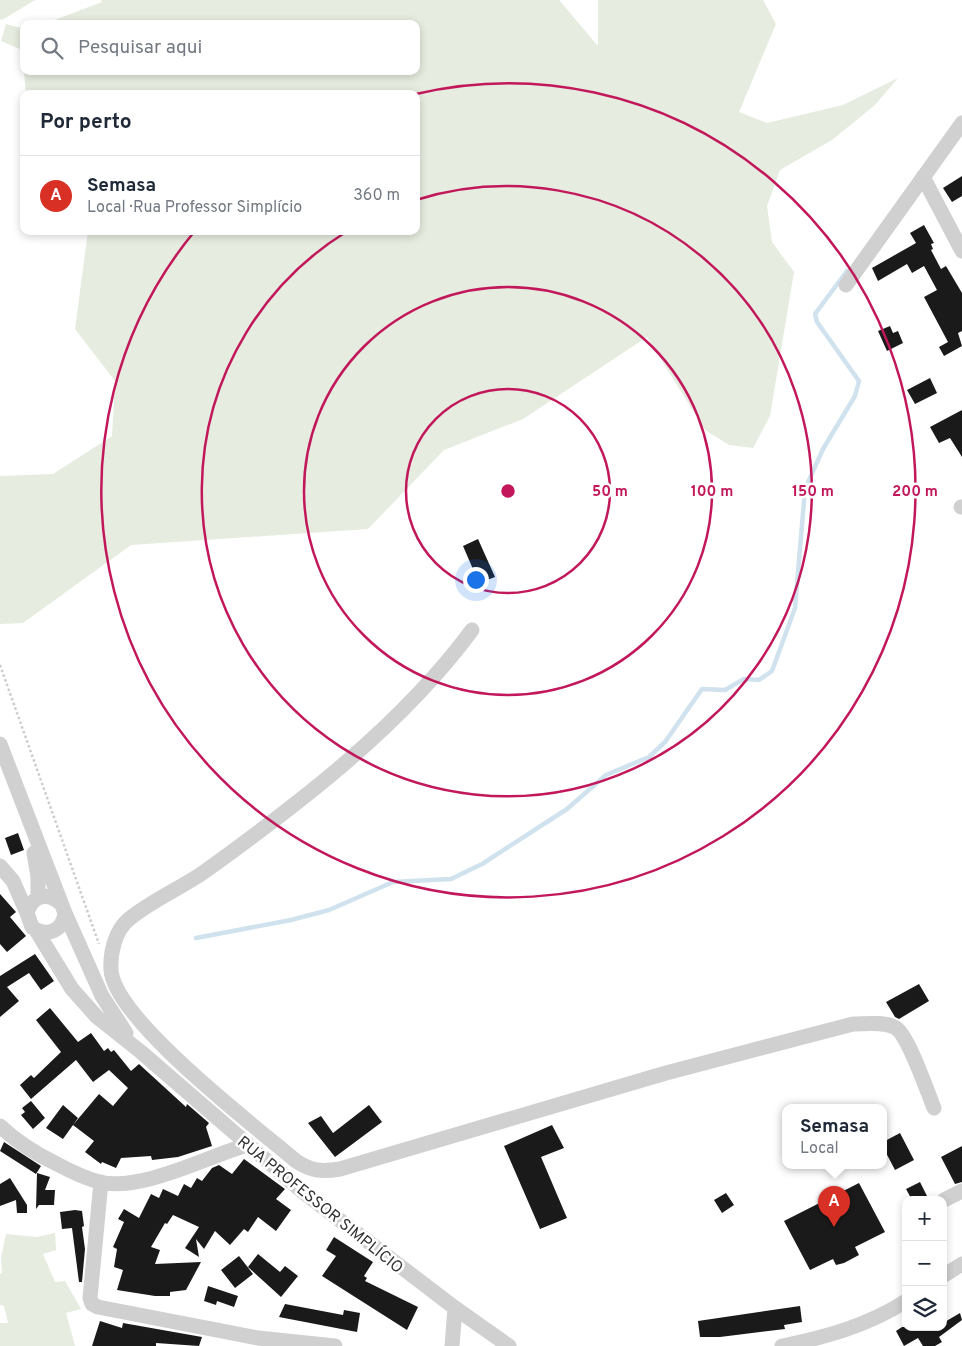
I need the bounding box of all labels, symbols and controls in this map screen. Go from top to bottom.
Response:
search box [20,20,420,75]
icon: search [38,34,66,62]
text: Pesquisar aqui [78,36,202,60]
text: Por perto [40,109,132,136]
text: Semasa [87,174,156,198]
text: A [50,186,62,206]
text: 360 m [353,186,400,206]
text: Local · Rua Professor Simplício [87,198,302,218]
centre of rings [499,482,517,500]
text: 50 m [592,483,628,502]
text: 100 m [691,483,733,502]
text: 150 m [792,483,834,502]
text: 200 m [892,483,938,502]
your location [463,567,489,593]
popup [782,1104,887,1169]
text: Semasa [800,1115,869,1139]
street label: RUA PROFESSOR SIMPLÍCIO [233,1131,408,1279]
text: Local [800,1139,839,1159]
pin: A [818,1186,850,1227]
map controls [902,1196,947,1331]
button: + [902,1196,947,1241]
button: − [902,1241,947,1286]
button: layers [902,1286,947,1331]

